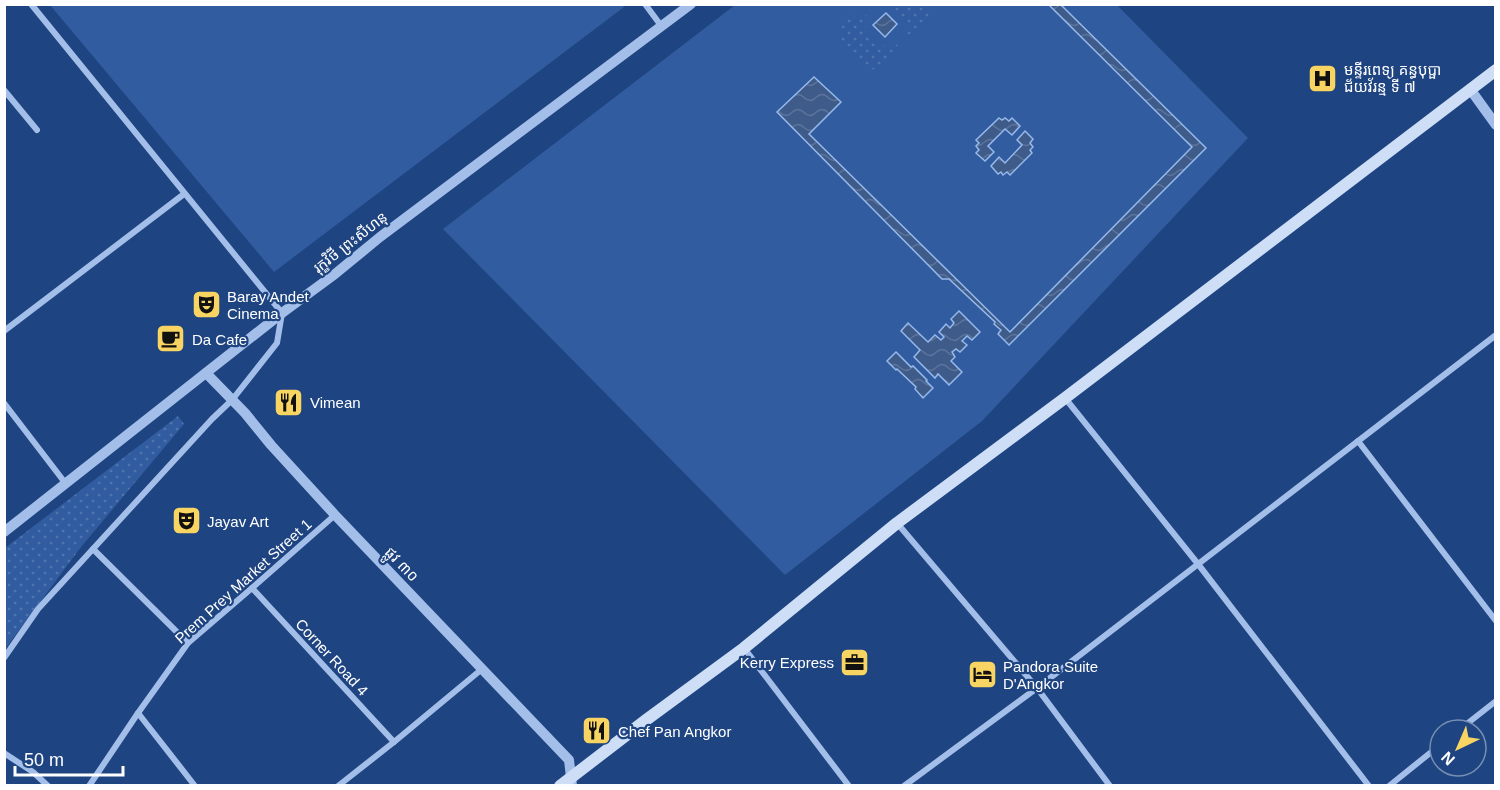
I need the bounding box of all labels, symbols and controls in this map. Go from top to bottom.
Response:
place label: មន្ទីរពេទ្យ គន្ធបុប្ផា ជ័យវ័រន្ម ទី ៧ [1344,61,1441,96]
hospital icon: មន្ទីរពេទ្យ គន្ធបុប្ផា ជ័យវ័រន្ម ទី ៧ [1307,62,1339,94]
street label: រុក្ខវិថី ព្រះសីហនុ [309,207,391,277]
place label: Baray Andet Cinema [227,288,310,322]
theatre icon: Baray Andet Cinema [190,289,222,321]
cafe icon: Da Cafe [155,323,187,355]
place label: Da Cafe [192,331,247,348]
restaurant icon: Vimean [273,386,305,418]
place label: Vimean [310,394,361,411]
theatre icon: Jayav Art [170,505,202,537]
place label: Jayav Art [207,513,270,530]
street label: Prem Prey Market Street 1 [171,515,315,647]
street label: ផ្លូវ ៣០ [378,543,422,588]
street label: Corner Road 4 [292,615,372,699]
office icon: Kerry Express [839,646,871,678]
place label: Kerry Express [740,654,834,671]
place label: Pandora Suite D'Angkor [1003,658,1098,692]
hotel icon: Pandora Suite D'Angkor [966,659,998,691]
restaurant icon: Chef Pan Angkor [581,715,613,747]
north arrow [1428,718,1488,778]
place label: Chef Pan Angkor [618,723,731,740]
scale bar [15,739,123,777]
text: N [1438,748,1458,769]
text: 50 m [24,750,64,770]

